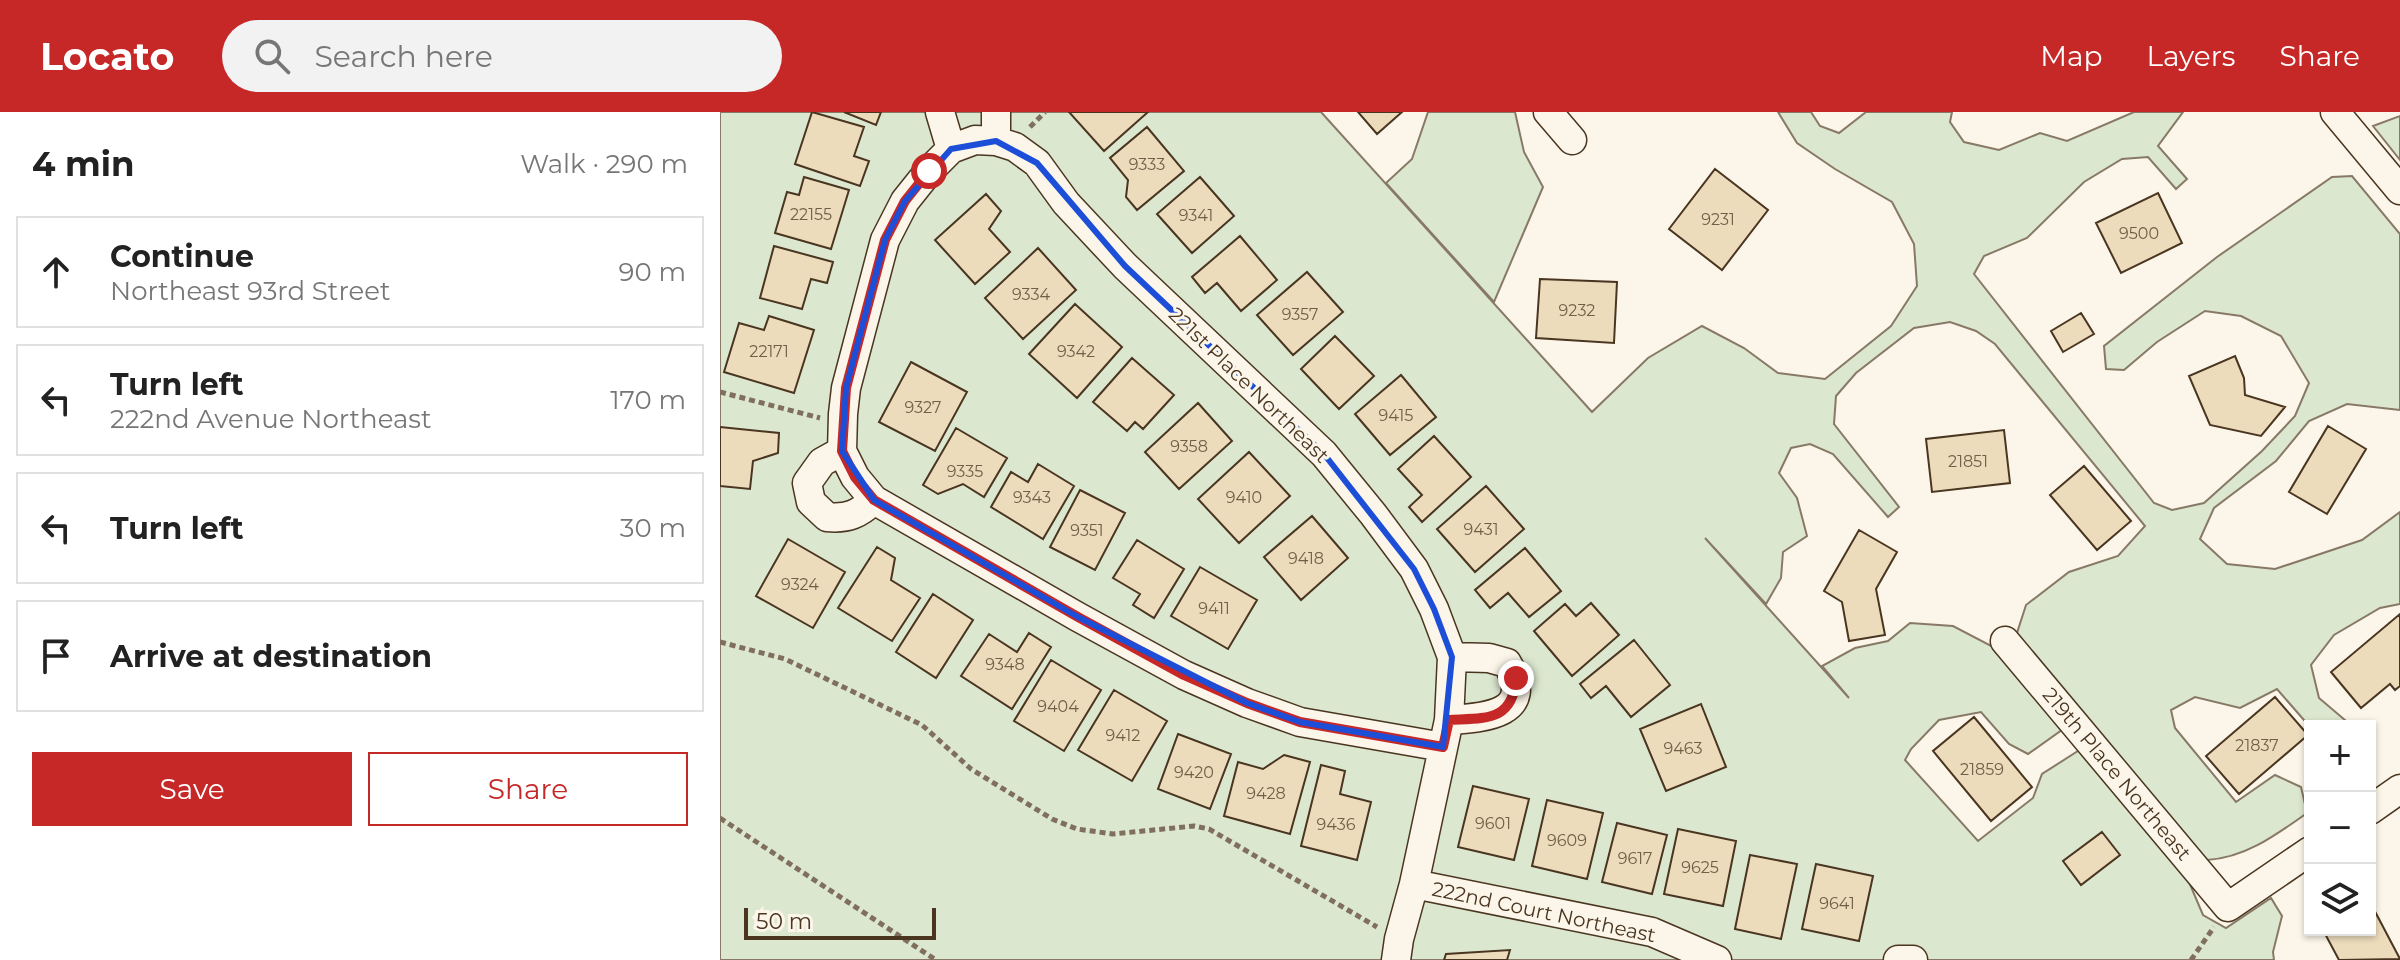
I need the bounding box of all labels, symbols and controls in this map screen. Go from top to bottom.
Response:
search box [222,20,782,92]
text: Locato [40,33,174,80]
icon: search [250,34,294,78]
text: Search here [314,38,493,75]
text: Map [2040,39,2103,73]
text: Layers [2147,39,2236,73]
text: Share [2280,39,2360,73]
text: 4 min [32,143,134,185]
text: Walk · 290 m [520,148,688,180]
route start [911,153,947,189]
house number: 9333 [1129,155,1165,174]
house number: 22155 [790,205,832,224]
house number: 9341 [1179,206,1213,225]
house number: 9231 [1701,210,1735,229]
house number: 9500 [2119,224,2159,243]
text: Continue [110,238,254,275]
icon: ahead [34,250,78,294]
text: 90 m [619,256,686,288]
text: Northeast 93rd Street [110,275,390,307]
house number: 9334 [1012,285,1050,304]
house number: 9232 [1559,301,1595,320]
street label: 221st Place Northeast [1164,302,1334,468]
house number: 9357 [1282,305,1318,324]
house number: 22171 [749,342,789,361]
house number: 9342 [1057,342,1095,361]
text: Turn left [110,366,243,403]
icon: left [34,378,78,422]
text: 170 m [610,384,686,416]
house number: 9327 [904,398,942,417]
text: 222nd Avenue Northeast [110,403,432,435]
house number: 9415 [1379,406,1413,425]
house number: 9358 [1170,437,1208,456]
house number: 21851 [1948,452,1988,471]
house number: 9335 [947,462,983,481]
house number: 9343 [1013,488,1051,507]
house number: 9410 [1226,488,1262,507]
icon: left [34,506,78,550]
text: Turn left [110,510,243,547]
text: 30 m [620,512,686,544]
house number: 9431 [1464,520,1498,539]
house number: 9351 [1070,521,1104,540]
house number: 9418 [1288,549,1324,568]
house number: 9324 [781,575,819,594]
house number: 9411 [1198,599,1230,618]
icon: arrive [34,634,78,678]
text: Arrive at destination [110,638,432,675]
house number: 9348 [985,655,1025,674]
route end [1498,660,1534,696]
street label: 219th Place Northeast [2038,683,2196,865]
house number: 9404 [1037,697,1079,716]
map controls [2304,720,2376,936]
button: + [2304,720,2376,792]
house number: 9412 [1106,726,1140,745]
house number: 21837 [2235,736,2279,755]
house number: 9463 [1663,739,1703,758]
button: Save [32,752,352,826]
button: Share [368,752,688,826]
house number: 21859 [1960,760,2004,779]
house number: 9420 [1174,763,1214,782]
house number: 9428 [1246,784,1286,803]
button: − [2304,792,2376,864]
house number: 9601 [1475,814,1511,833]
house number: 9436 [1317,815,1356,834]
house number: 9609 [1547,831,1587,850]
house number: 9617 [1618,849,1652,868]
house number: 9625 [1681,858,1719,877]
button: layers [2304,864,2376,936]
street label: 222nd Court Northeast [1430,877,1658,947]
house number: 9641 [1819,894,1855,913]
scale bar [744,904,936,940]
text: 50 m [756,908,812,935]

